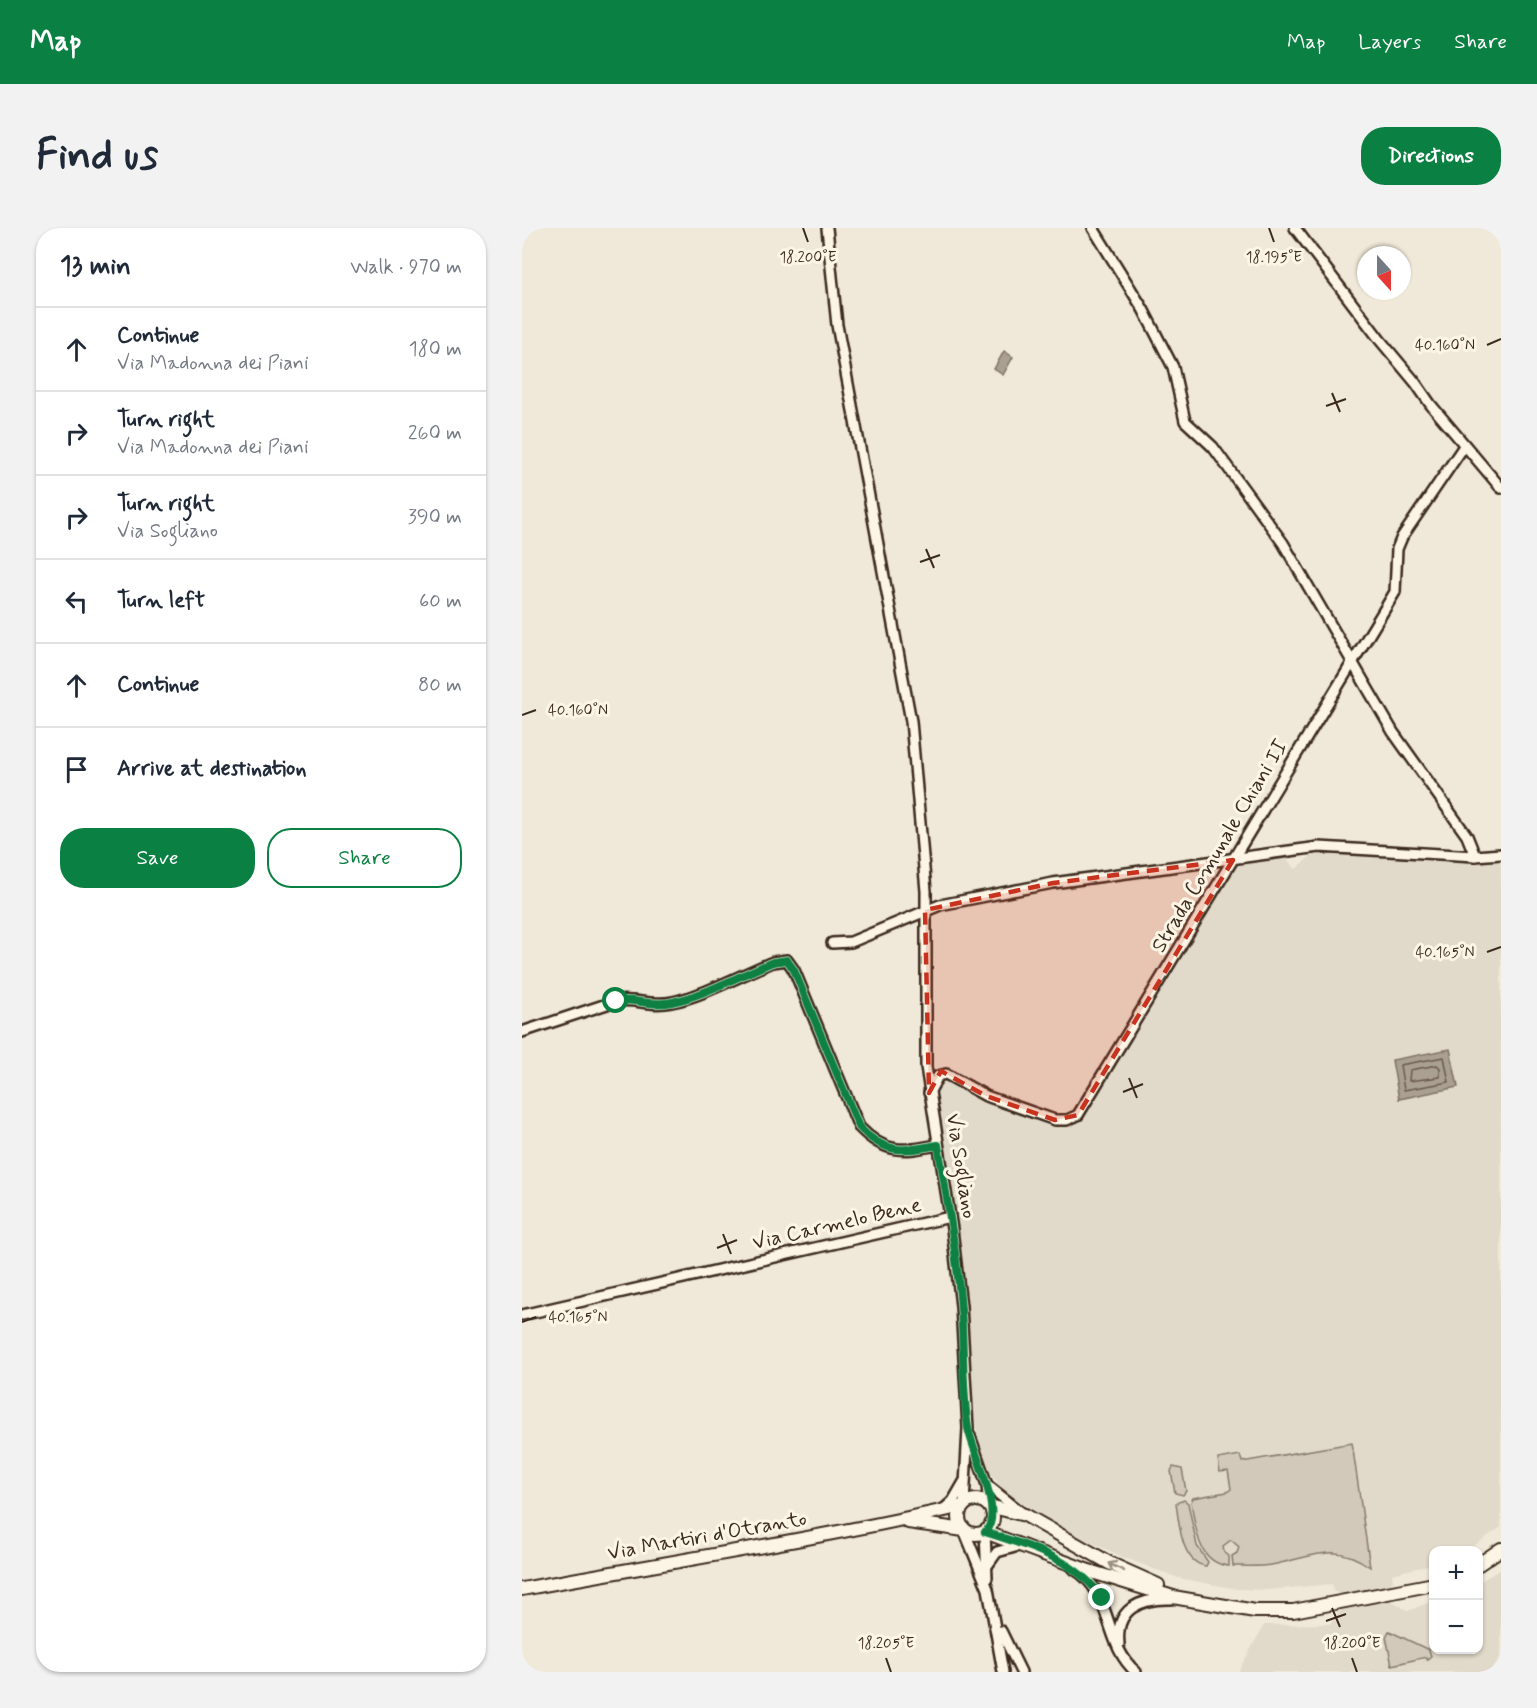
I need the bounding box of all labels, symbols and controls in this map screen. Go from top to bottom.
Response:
text: Map [30,24,81,61]
text: Map [1287,28,1325,56]
text: Layers [1358,28,1421,56]
text: Share [1454,28,1507,56]
button: Directions [1361,127,1501,185]
text: Find us [36,129,158,184]
north arrow [1357,246,1411,300]
text: 18.200°E [779,248,837,268]
text: 18.195°E [1246,248,1302,268]
text: 13 min [60,250,131,284]
text: Walk · 970 m [350,254,462,281]
text: Continue [117,322,199,350]
icon: ahead [60,333,93,366]
text: 180 m [409,336,462,363]
text: 40.160°N [1415,336,1475,356]
text: Via Madonna dei Piani [117,350,309,377]
text: Turn right [117,406,215,434]
icon: right [60,417,93,450]
text: 260 m [408,420,462,447]
text: Via Madonna dei Piani [117,434,309,461]
text: Turn right [117,490,215,518]
icon: right [60,501,93,534]
text: 390 m [408,504,462,531]
text: Via Sogliano [117,518,218,545]
icon: left [60,585,93,618]
text: Turn left [117,587,205,615]
text: 60 m [419,588,462,615]
icon: ahead [60,669,93,702]
text: Continue [117,671,199,699]
text: 80 m [418,672,462,699]
text: 40.160°N [548,701,608,721]
street label: Strada Comunale Chiani II [1145,734,1295,958]
icon: arrive [60,753,93,786]
text: Arrive at destination [117,755,307,783]
button: Save [60,828,255,888]
button: Share [267,828,462,888]
text: 40.165°N [1415,943,1475,963]
route start [602,987,628,1013]
street label: Via Sogliano [937,1111,983,1221]
street label: Via Carmelo Bene [750,1191,924,1257]
text: 40.165°N [548,1308,608,1328]
street label: Via Martiri d'Otranto [605,1505,809,1567]
map controls [1429,1546,1483,1654]
button: + [1429,1546,1483,1600]
one-way arrow [1107,1560,1125,1572]
route end [1088,1584,1114,1610]
button: − [1429,1600,1483,1654]
text: 18.205°E [858,1634,915,1654]
text: 18.200°E [1323,1634,1381,1654]

